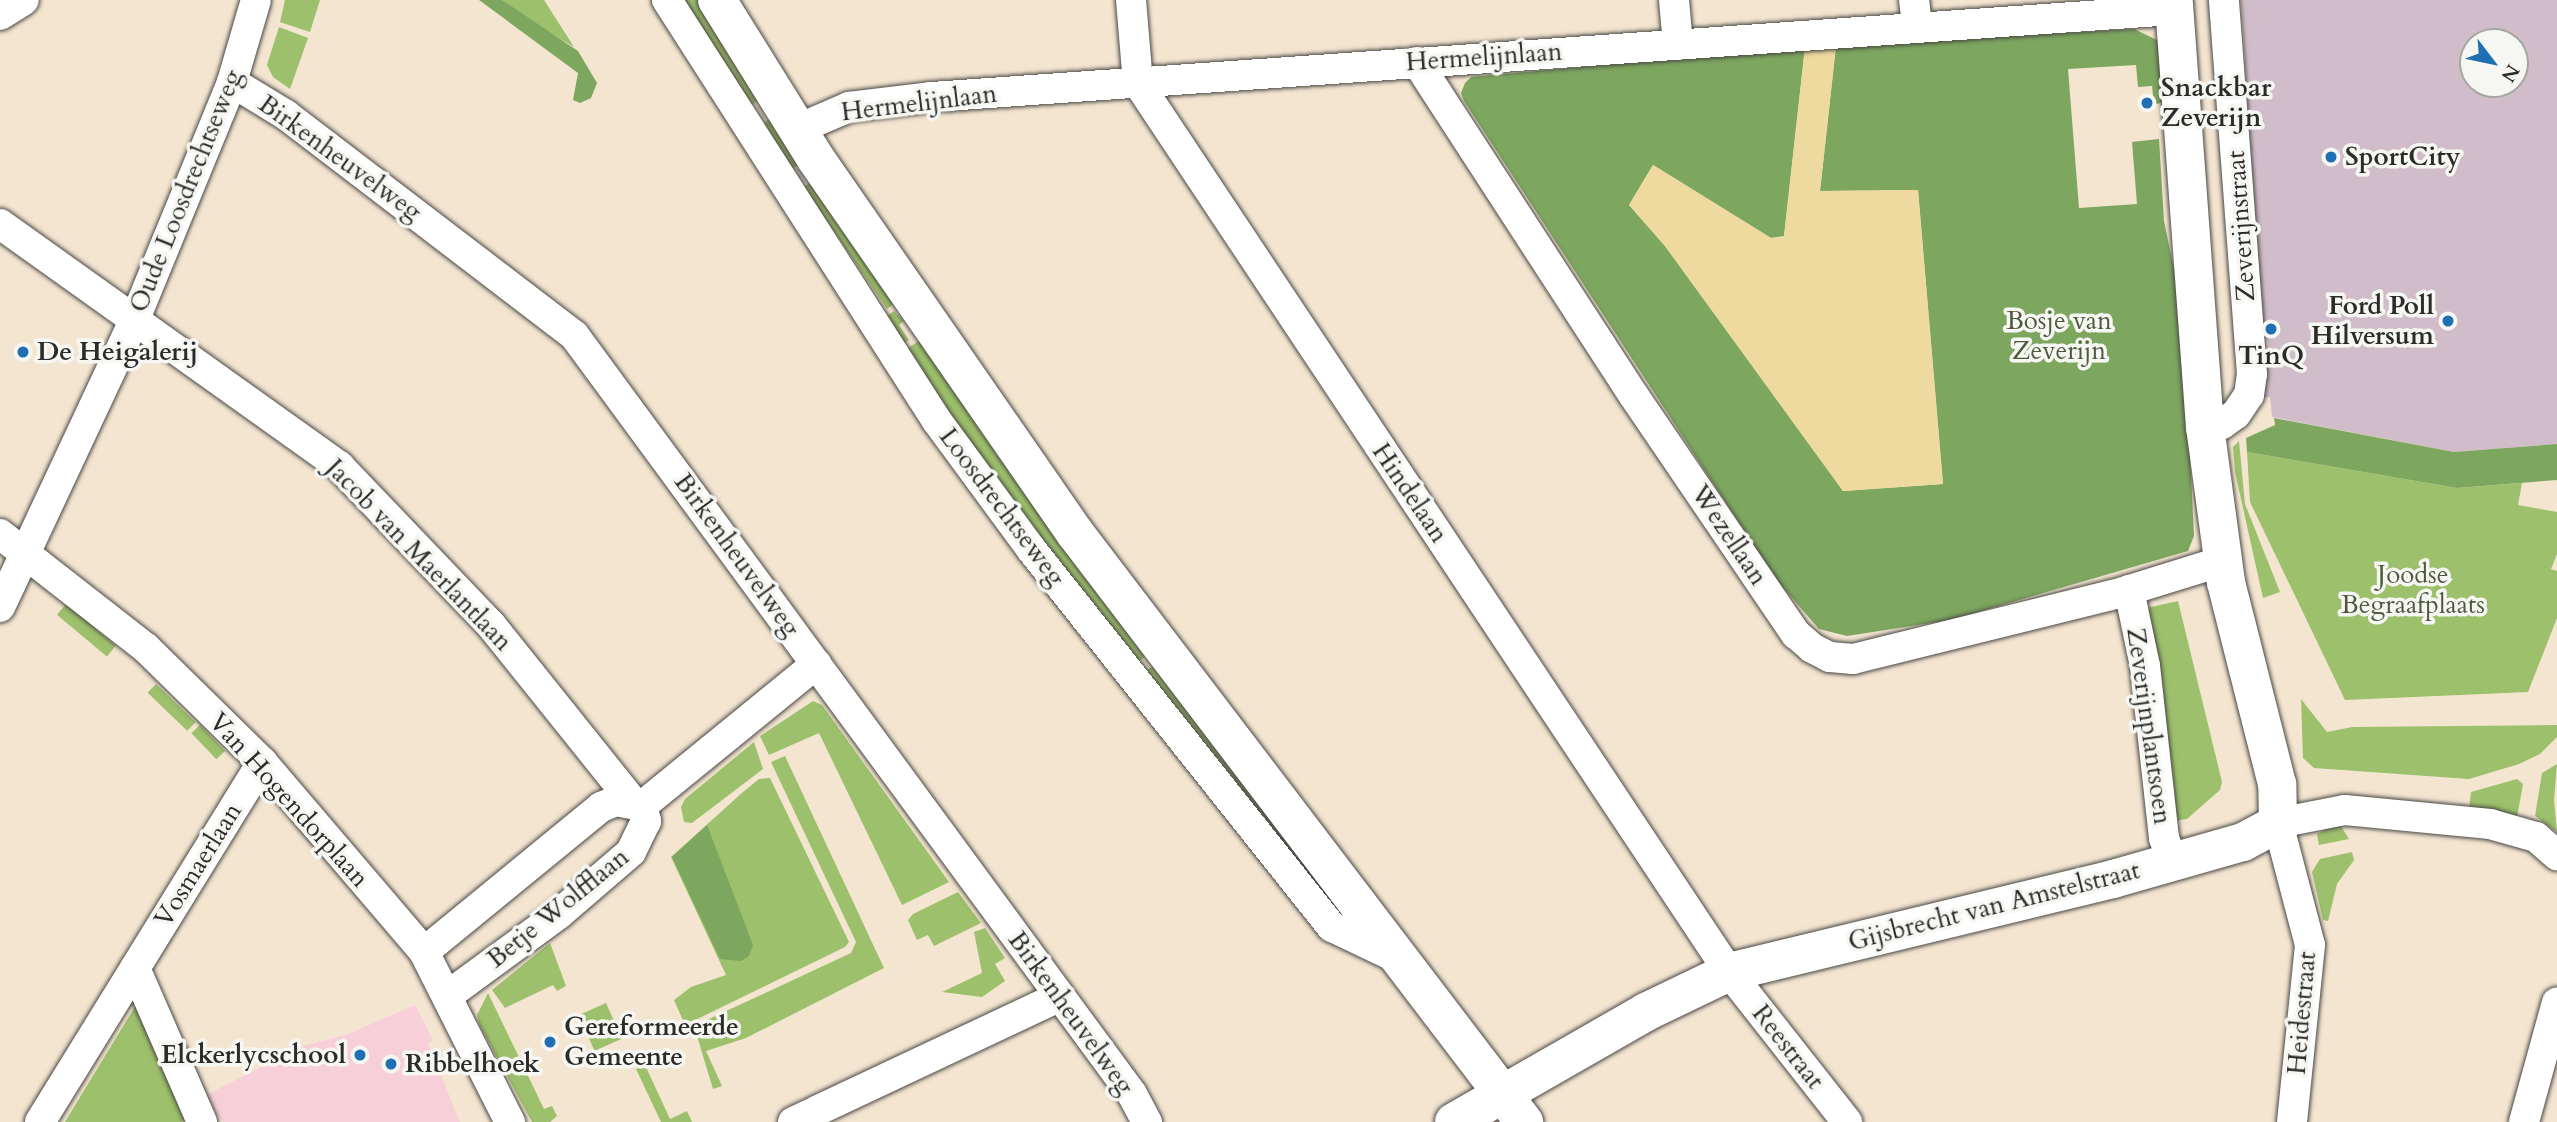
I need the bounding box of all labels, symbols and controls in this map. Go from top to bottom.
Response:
north arrow [2459,28,2529,98]
street label: Hermelijnlaan [1405,36,1563,78]
text: N [2495,59,2526,87]
street label: Oude Loosdrechtseweg [123,65,249,317]
place label: Snackbar Zeverijn [2161,72,2271,134]
street label: Hermelijnlaan [839,78,999,128]
street label: Birkenheuvelweg [252,88,428,228]
marker: Snackbar Zeverijn [2139,95,2155,111]
place label: SportCity [2345,141,2461,173]
street label: Zeverijnstraat [2220,149,2262,303]
marker: SportCity [2323,149,2339,165]
place label: Ford Poll Hilversum [2311,290,2434,352]
park label: Bosje van Zeverijn [2006,305,2112,366]
marker: Ford Poll Hilversum [2440,313,2456,329]
marker: TinQ [2263,321,2279,337]
place label: De Heigalerij [37,336,198,368]
place label: TinQ [2238,340,2304,372]
marker: De Heigalerij [15,344,31,360]
street label: Loosdrechtseweg [932,422,1072,592]
street label: Hindelaan [1365,437,1455,549]
street label: Jacob van Maerlantlaan [319,453,519,657]
street label: Birkenheuvelweg [667,467,807,643]
street label: Wezellaan [1684,479,1774,591]
park label: Joodse Begraafplaats [2341,559,2485,620]
street label: Zeverijnplantsoen [2120,626,2178,826]
street label: Van Hogendorplaan [202,706,376,894]
street label: Vosmaerlaan [148,797,248,933]
street label: Betje Wolfflaan [481,841,635,975]
street label: Gijsbrecht van Amstelstraat [1845,855,2143,957]
street label: Birkenheuvelweg [1001,925,1141,1101]
street label: Heidestraat [2281,950,2323,1076]
street label: Reestraat [1745,999,1831,1095]
place label: Gereformeerde Gemeente [564,1011,739,1072]
marker: Gereformeerde Gemeente [542,1034,558,1050]
place label: Elckerlycschool [161,1039,346,1071]
marker: Elckerlycschool [352,1047,368,1063]
place label: Ribbelhoek [405,1048,540,1080]
marker: Ribbelhoek [383,1056,399,1072]

